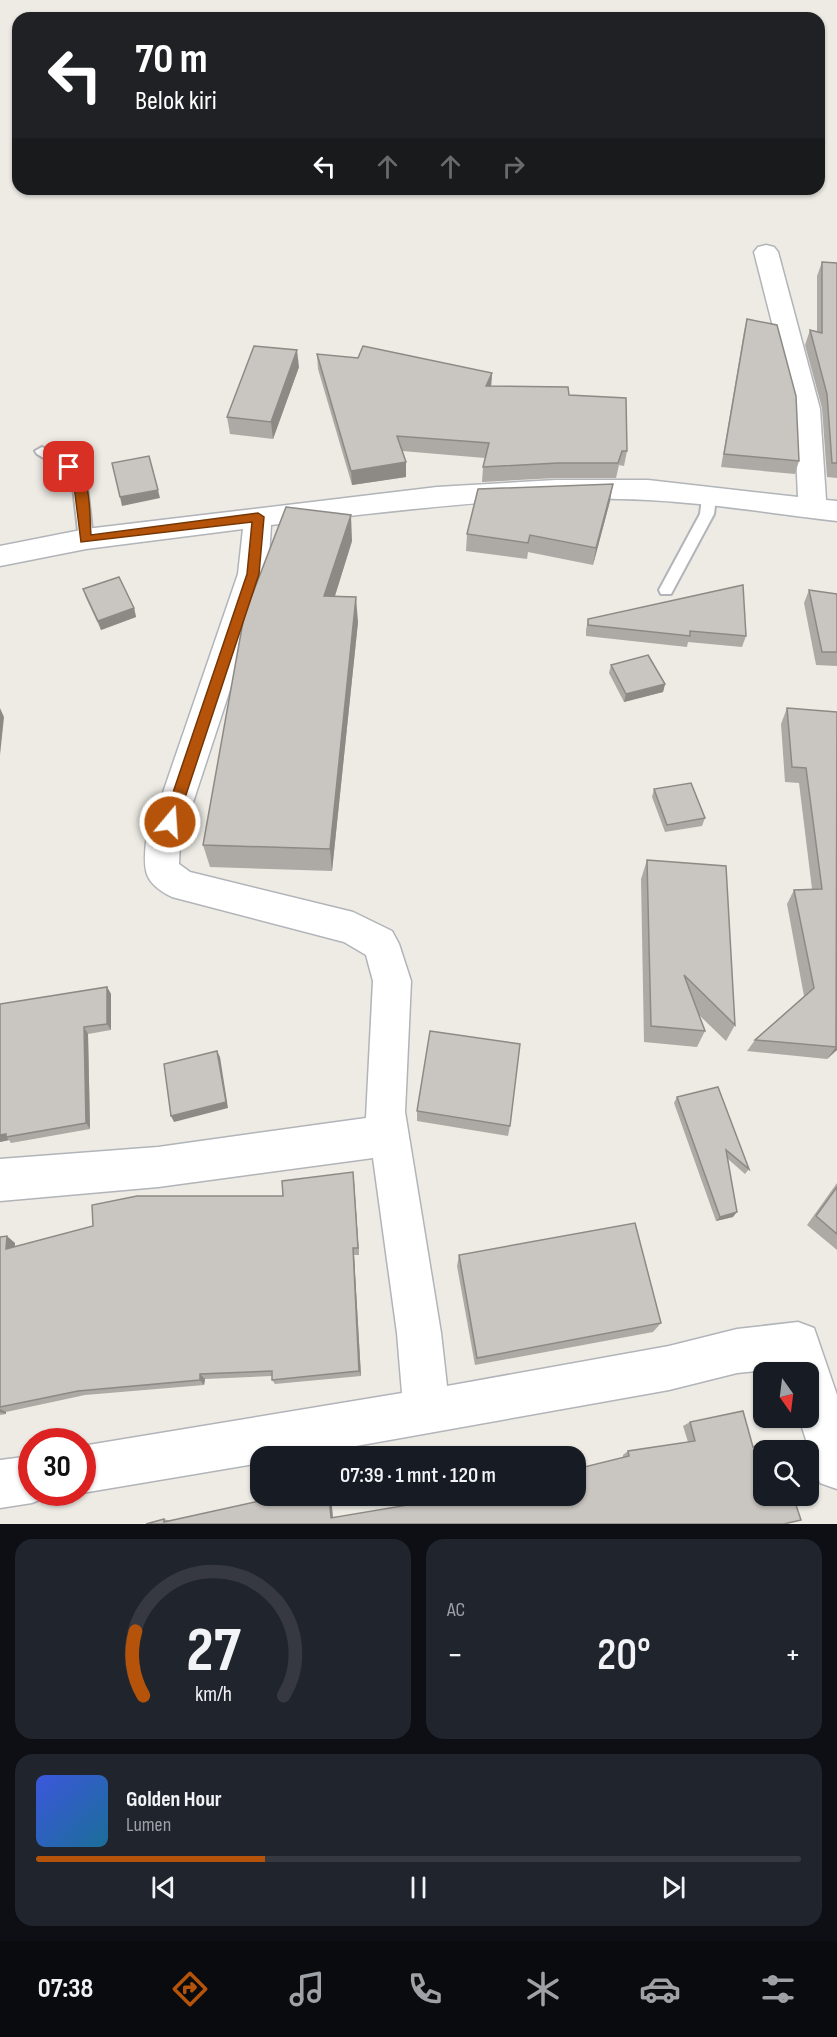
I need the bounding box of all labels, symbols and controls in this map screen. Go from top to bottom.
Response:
text: 70 m [135,34,208,85]
icon: left [36,36,114,114]
text: Belok kiri [135,85,217,117]
icon: left [308,150,341,183]
icon: ahead [371,150,404,183]
icon: ahead [434,150,467,183]
icon: right [497,150,530,183]
pin [43,441,94,492]
icon: arrive [52,450,85,483]
position arrow [138,790,202,854]
north arrow [753,1362,819,1428]
map controls [753,1362,819,1506]
speed limit sign: 30 [18,1428,96,1506]
button: search [753,1440,819,1506]
text: 07:39 · 1 mnt · 120 m [340,1462,496,1489]
text: AC [447,1598,465,1622]
text: 27 [186,1614,241,1689]
text: 20° [597,1628,651,1683]
text: − [447,1635,463,1675]
text: + [785,1635,801,1675]
text: km/h [194,1682,232,1707]
text: Golden Hour [126,1786,222,1813]
text: Lumen [126,1813,171,1837]
icon: previous [147,1871,180,1904]
icon: pause [402,1871,435,1904]
icon: next [657,1871,690,1904]
icon: directions [169,1968,211,2010]
icon: music [286,1968,328,2010]
icon: phone [404,1968,446,2010]
icon: climate [522,1968,564,2010]
icon: car [639,1968,681,2010]
icon: filters [757,1968,799,2010]
text: 07:38 [38,1973,93,2005]

